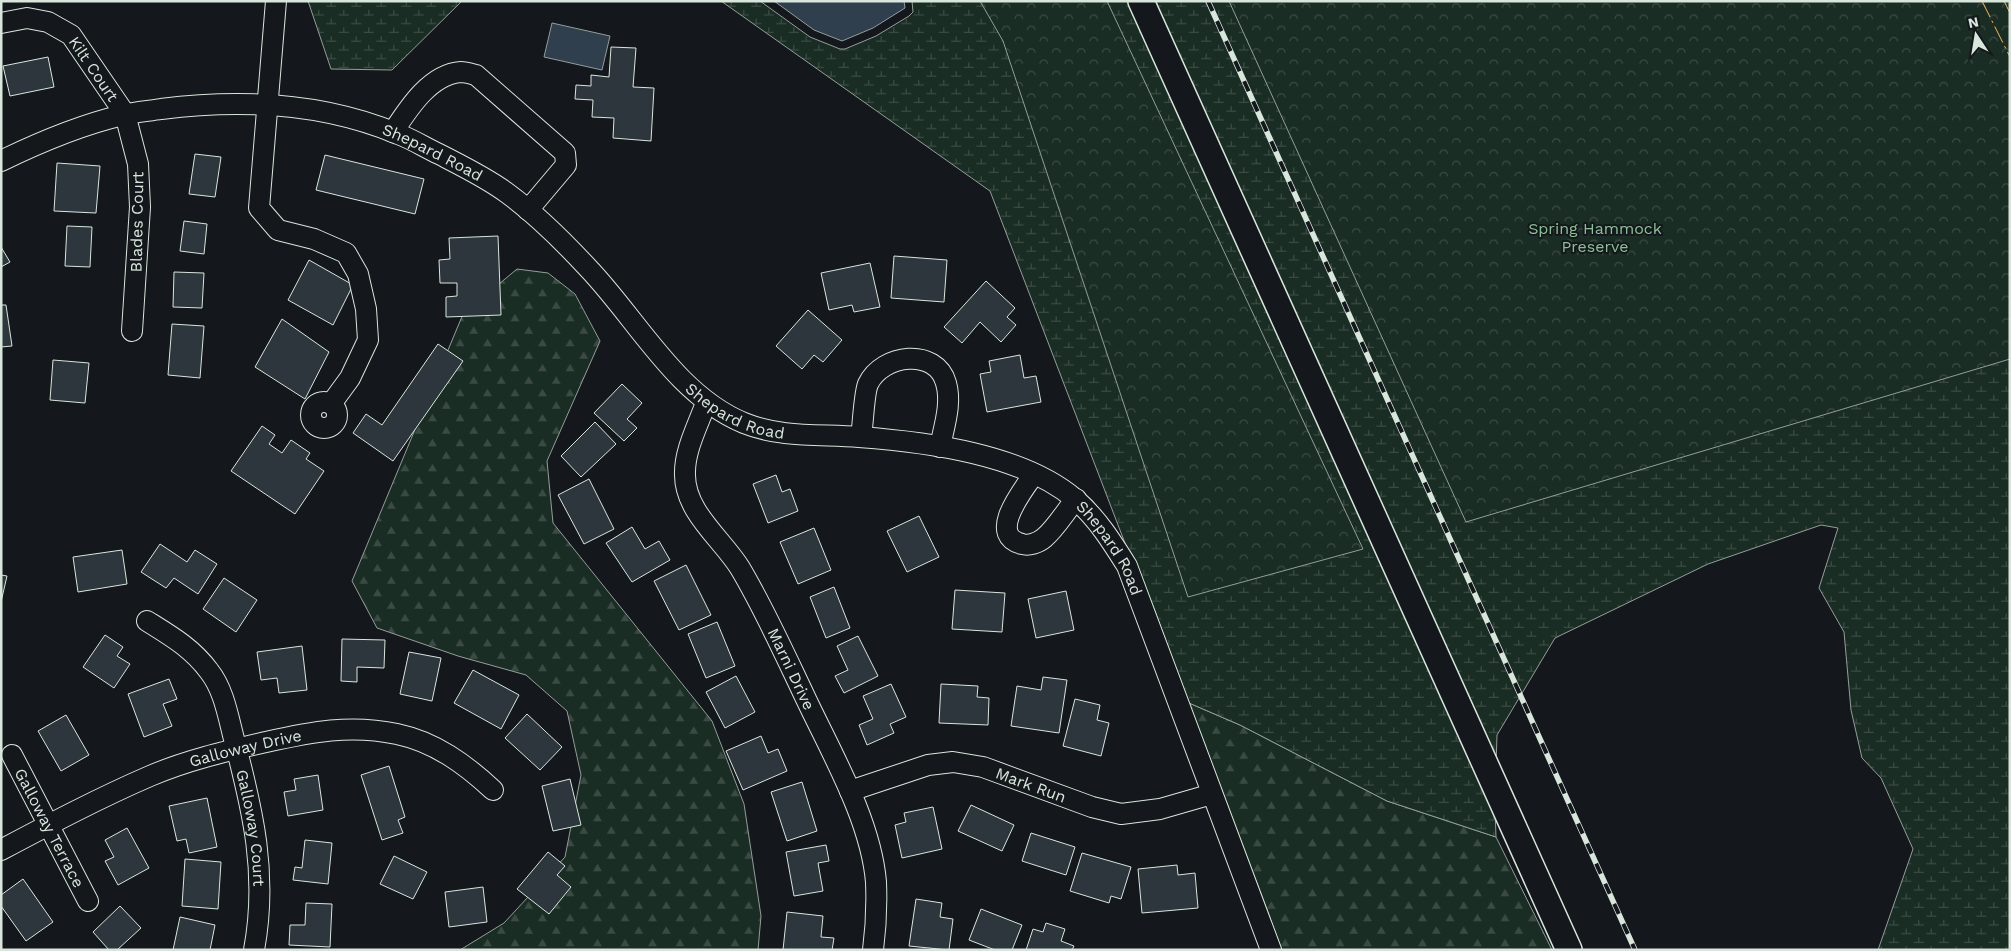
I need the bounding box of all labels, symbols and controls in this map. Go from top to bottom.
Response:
north arrow [1951,10,2001,60]
text: N [1967,13,1980,31]
street label: Kilt Court [65,32,123,105]
street label: Shepard Road [380,119,486,185]
street label: Blades Court [127,171,147,273]
park label: Spring Hammock Preserve [1528,219,1662,256]
street label: Shepard Road [682,379,786,442]
street label: Shepard Road [1073,496,1146,598]
street label: Marni Drive [764,625,819,713]
street label: Galloway Drive [187,725,303,771]
street label: Mark Run [993,763,1069,806]
street label: Galloway Terrace [11,765,89,891]
street label: Galloway Court [233,768,269,887]

